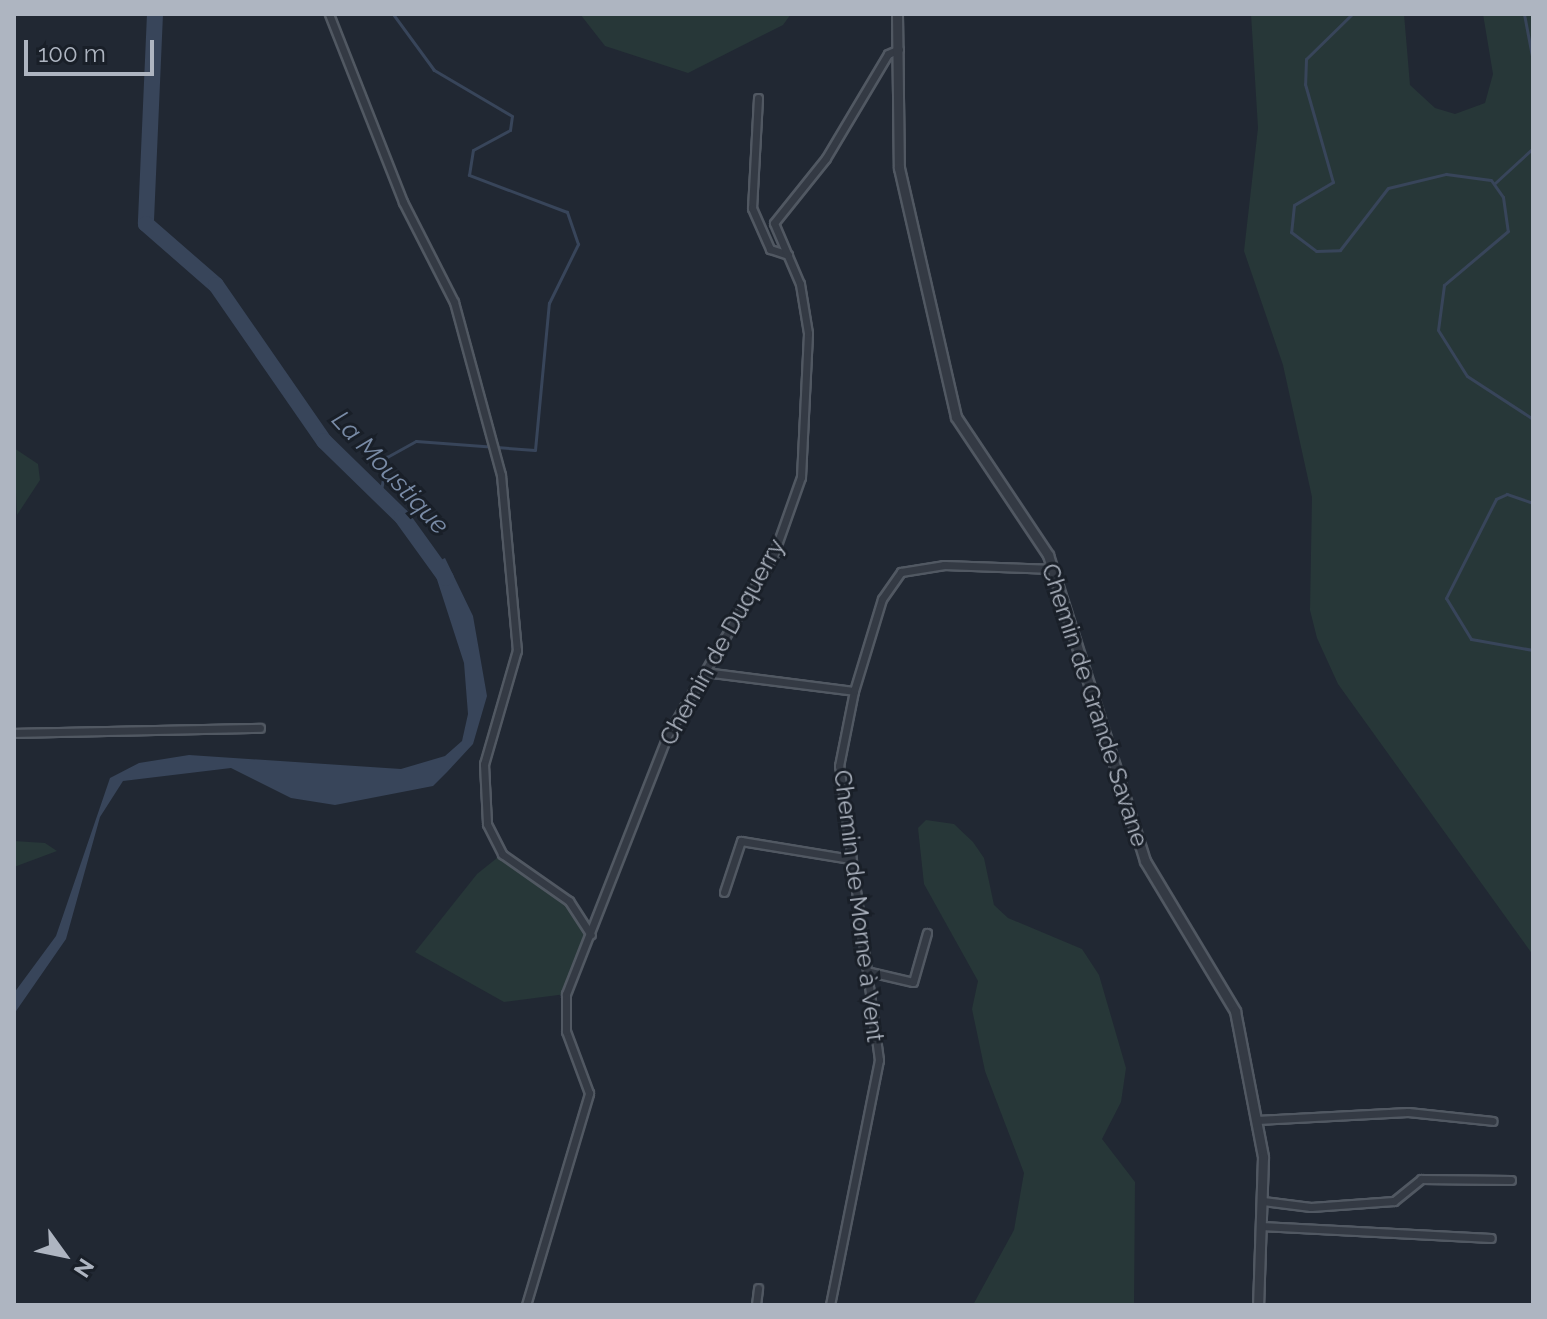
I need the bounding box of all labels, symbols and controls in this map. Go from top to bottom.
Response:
scale bar [28,24,158,74]
text: 100 m [38,39,106,68]
water label: La Moustique [325,405,455,541]
street label: Chemin de Duquerry [653,534,791,750]
street label: Chemin de Grande Savane [1036,560,1154,850]
street label: Chemin de Morne à Vent [828,768,890,1044]
north arrow [24,1215,104,1295]
text: N [69,1254,100,1282]

